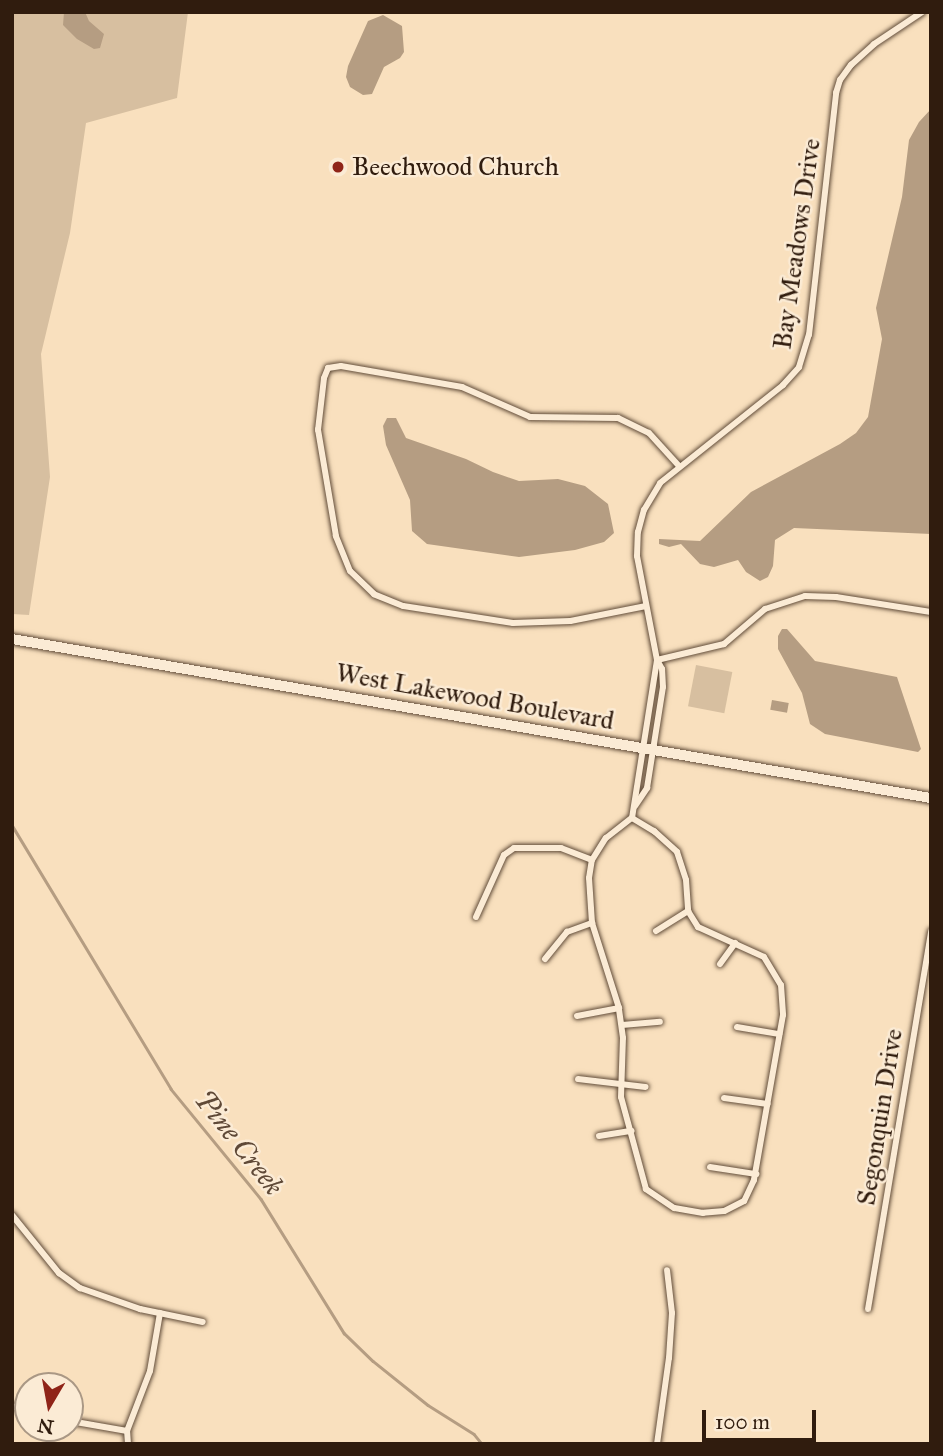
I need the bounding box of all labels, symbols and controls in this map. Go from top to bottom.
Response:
street label: Bay Meadows Drive [767,137,827,351]
place label: Beechwood Church [352,151,559,183]
marker: Beechwood Church [330,159,346,175]
street label: West Lakewood Boulevard [334,657,616,737]
street label: Segonquin Drive [851,1026,909,1208]
water label: Pine Creek [188,1084,290,1202]
north arrow [14,1372,84,1442]
scale bar [705,1396,819,1440]
text: 100 m [715,1409,770,1435]
text: N [36,1413,56,1439]

